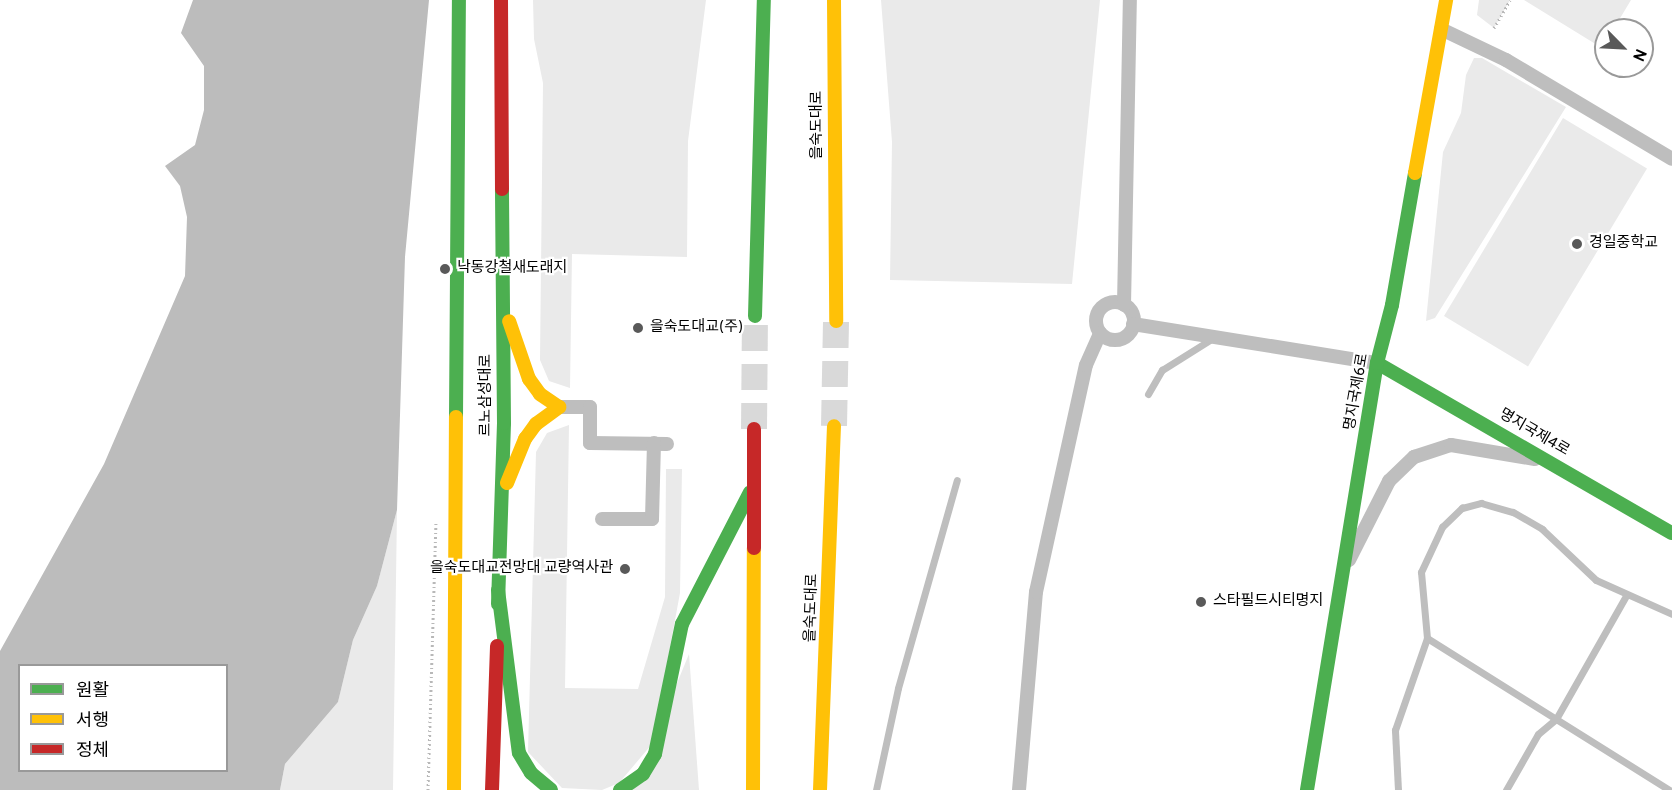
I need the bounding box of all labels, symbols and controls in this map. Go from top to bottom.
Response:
north arrow [1594,18,1654,78]
text: N [1627,45,1650,64]
street label: 을숙도대로 [809,91,827,159]
place label: 경일중학교 [1589,235,1658,253]
marker: 경일중학교 [1570,237,1584,251]
place label: 낙동강철새도래지 [457,260,567,278]
marker: 낙동강철새도래지 [438,262,452,276]
place label: 을숙도대교(주) [650,319,743,337]
marker: 을숙도대교(주) [631,321,645,335]
street label: 명지국제6로 [1341,352,1373,432]
street label: 르노삼성대로 [478,354,496,436]
street label: 명지국제4로 [1496,406,1572,460]
place label: 을숙도대교전망대 교량역사관 [430,560,613,578]
marker: 을숙도대교전망대 교량역사관 [618,562,632,576]
street label: 을숙도대로 [802,573,822,643]
place label: 스타필드시티명지 [1213,593,1323,611]
marker: 스타필드시티명지 [1194,595,1208,609]
legend [18,664,228,772]
text: 원활 [76,680,109,703]
text: 서행 [76,710,109,733]
text: 정체 [76,740,109,763]

